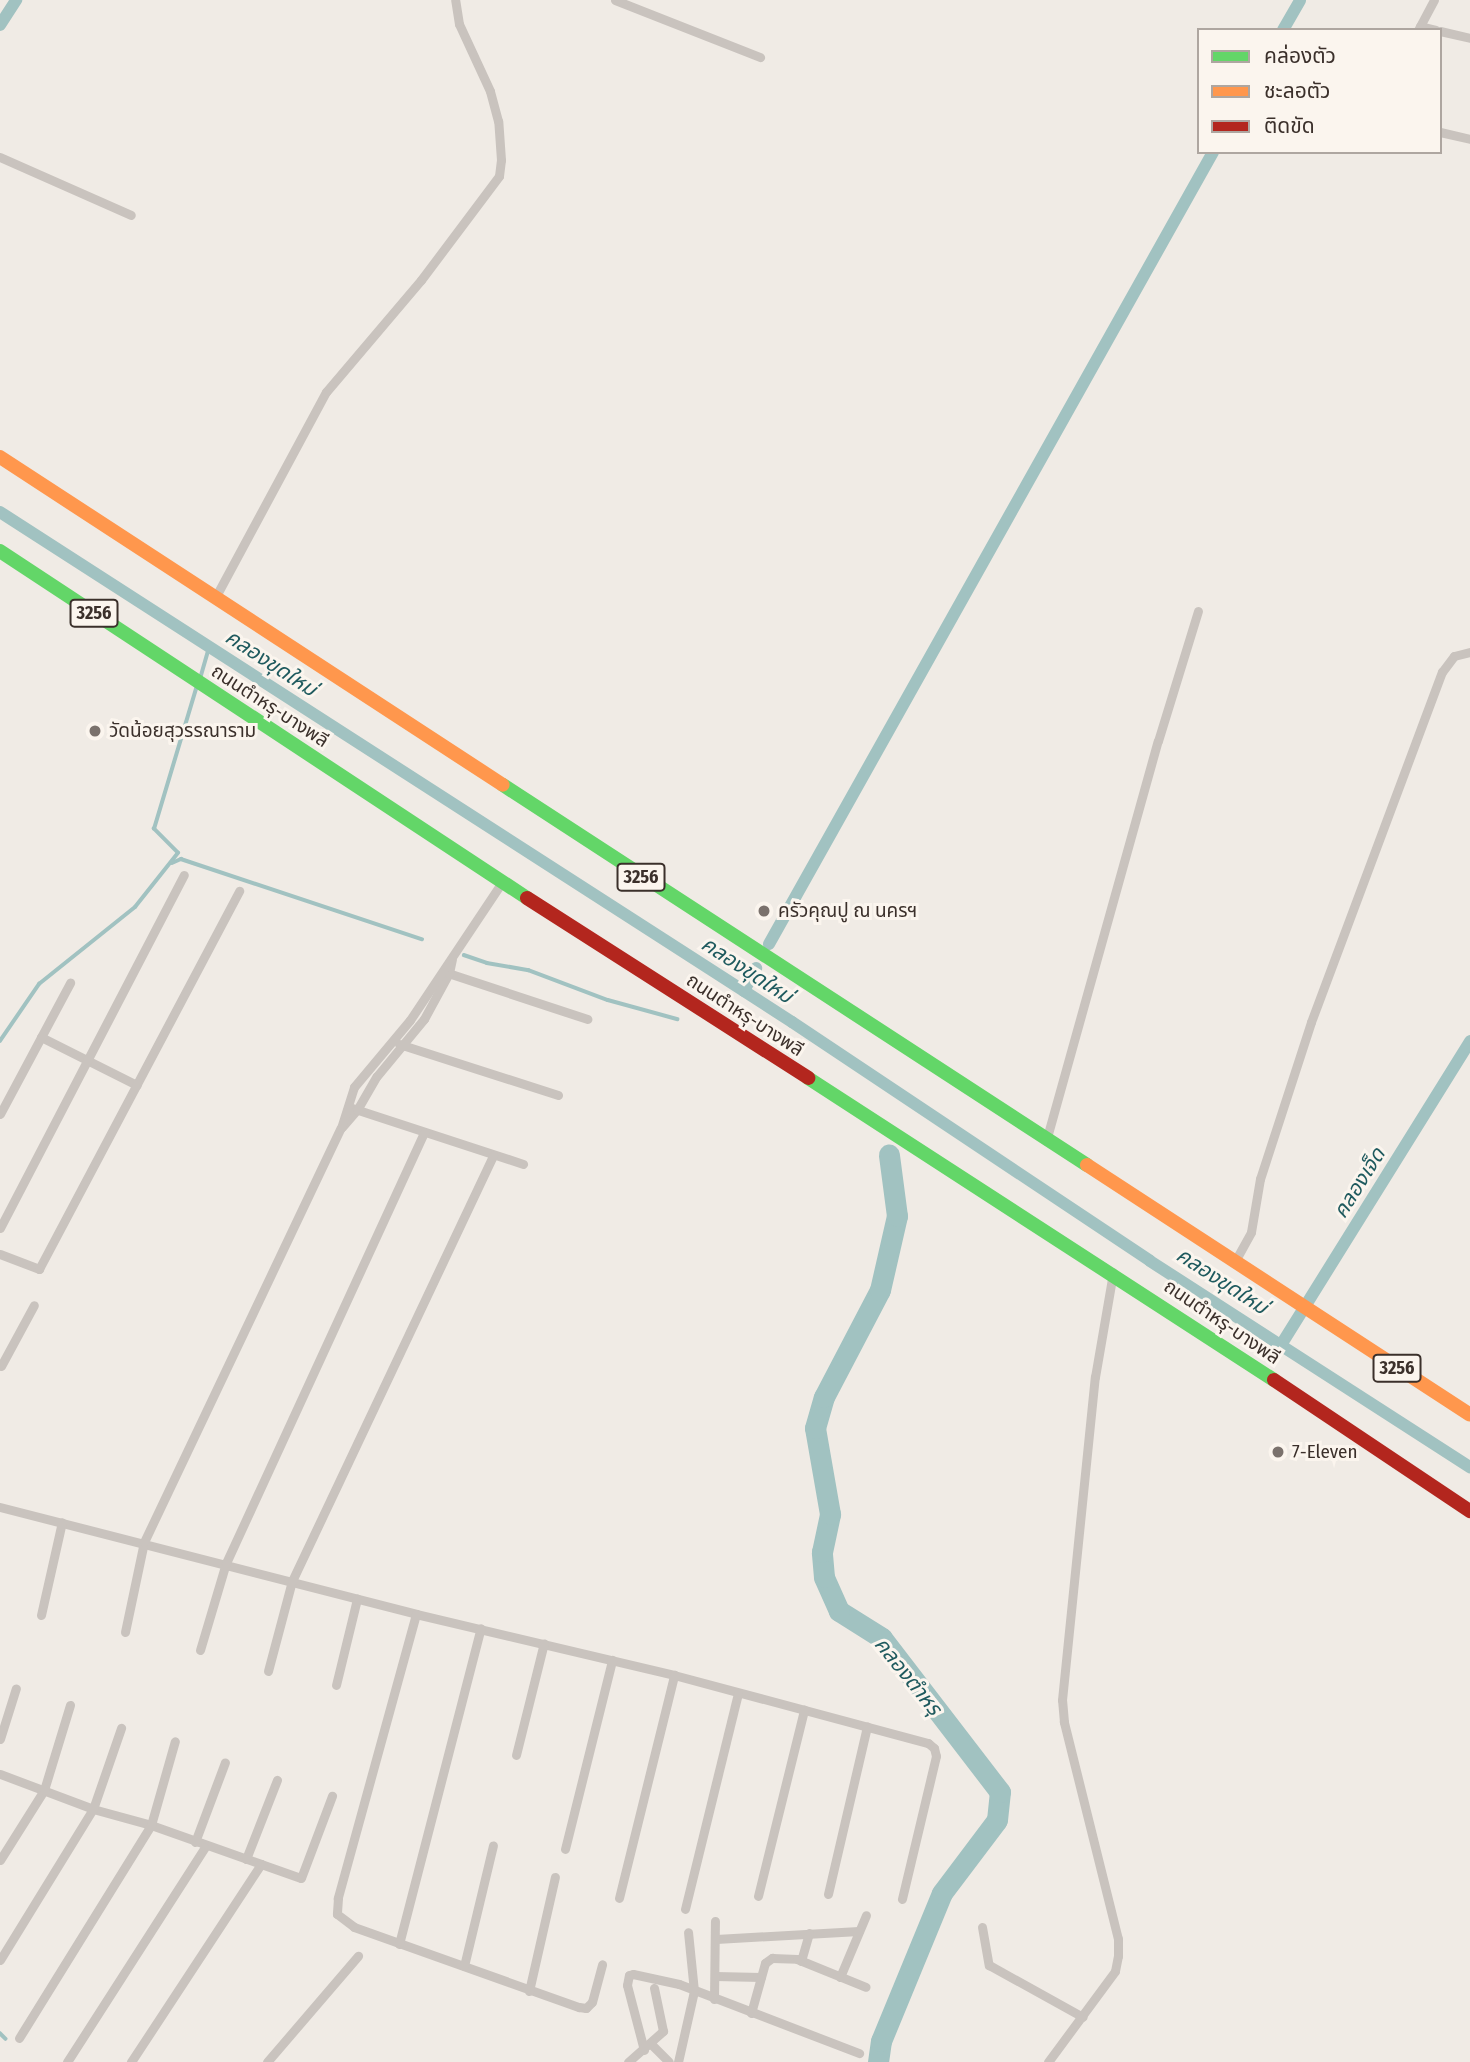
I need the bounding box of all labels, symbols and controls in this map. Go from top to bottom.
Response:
legend [1197,28,1442,154]
text: คล่องตัว [1264,43,1336,69]
text: ชะลอตัว [1264,78,1330,104]
text: ติดขัด [1264,113,1315,139]
road number: 3256 [70,598,119,628]
water label: คลองขุดใหม่ [221,624,321,702]
street label: ถนนตำหรุ-บางพลี [207,660,333,752]
place label: วัดน้อยสุวรรณาราม [109,720,256,742]
marker: วัดน้อยสุวรรณาราม [87,723,103,739]
road number: 3256 [616,862,666,892]
place label: ครัวคุณปู ณ นครฯ [778,900,917,922]
marker: ครัวคุณปู ณ นครฯ [756,903,772,919]
water label: คลองขุดใหม่ [697,931,797,1009]
street label: ถนนตำหรุ-บางพลี [682,969,808,1061]
water label: คลองเจ็ด [1328,1143,1390,1223]
water label: คลองขุดใหม่ [1172,1242,1272,1320]
street label: ถนนตำหรุ-บางพลี [1159,1275,1285,1369]
road number: 3256 [1372,1353,1422,1382]
place label: 7-Eleven [1292,1441,1357,1463]
marker: 7-Eleven [1270,1444,1286,1460]
water label: คลองตำหรุ [869,1632,947,1720]

